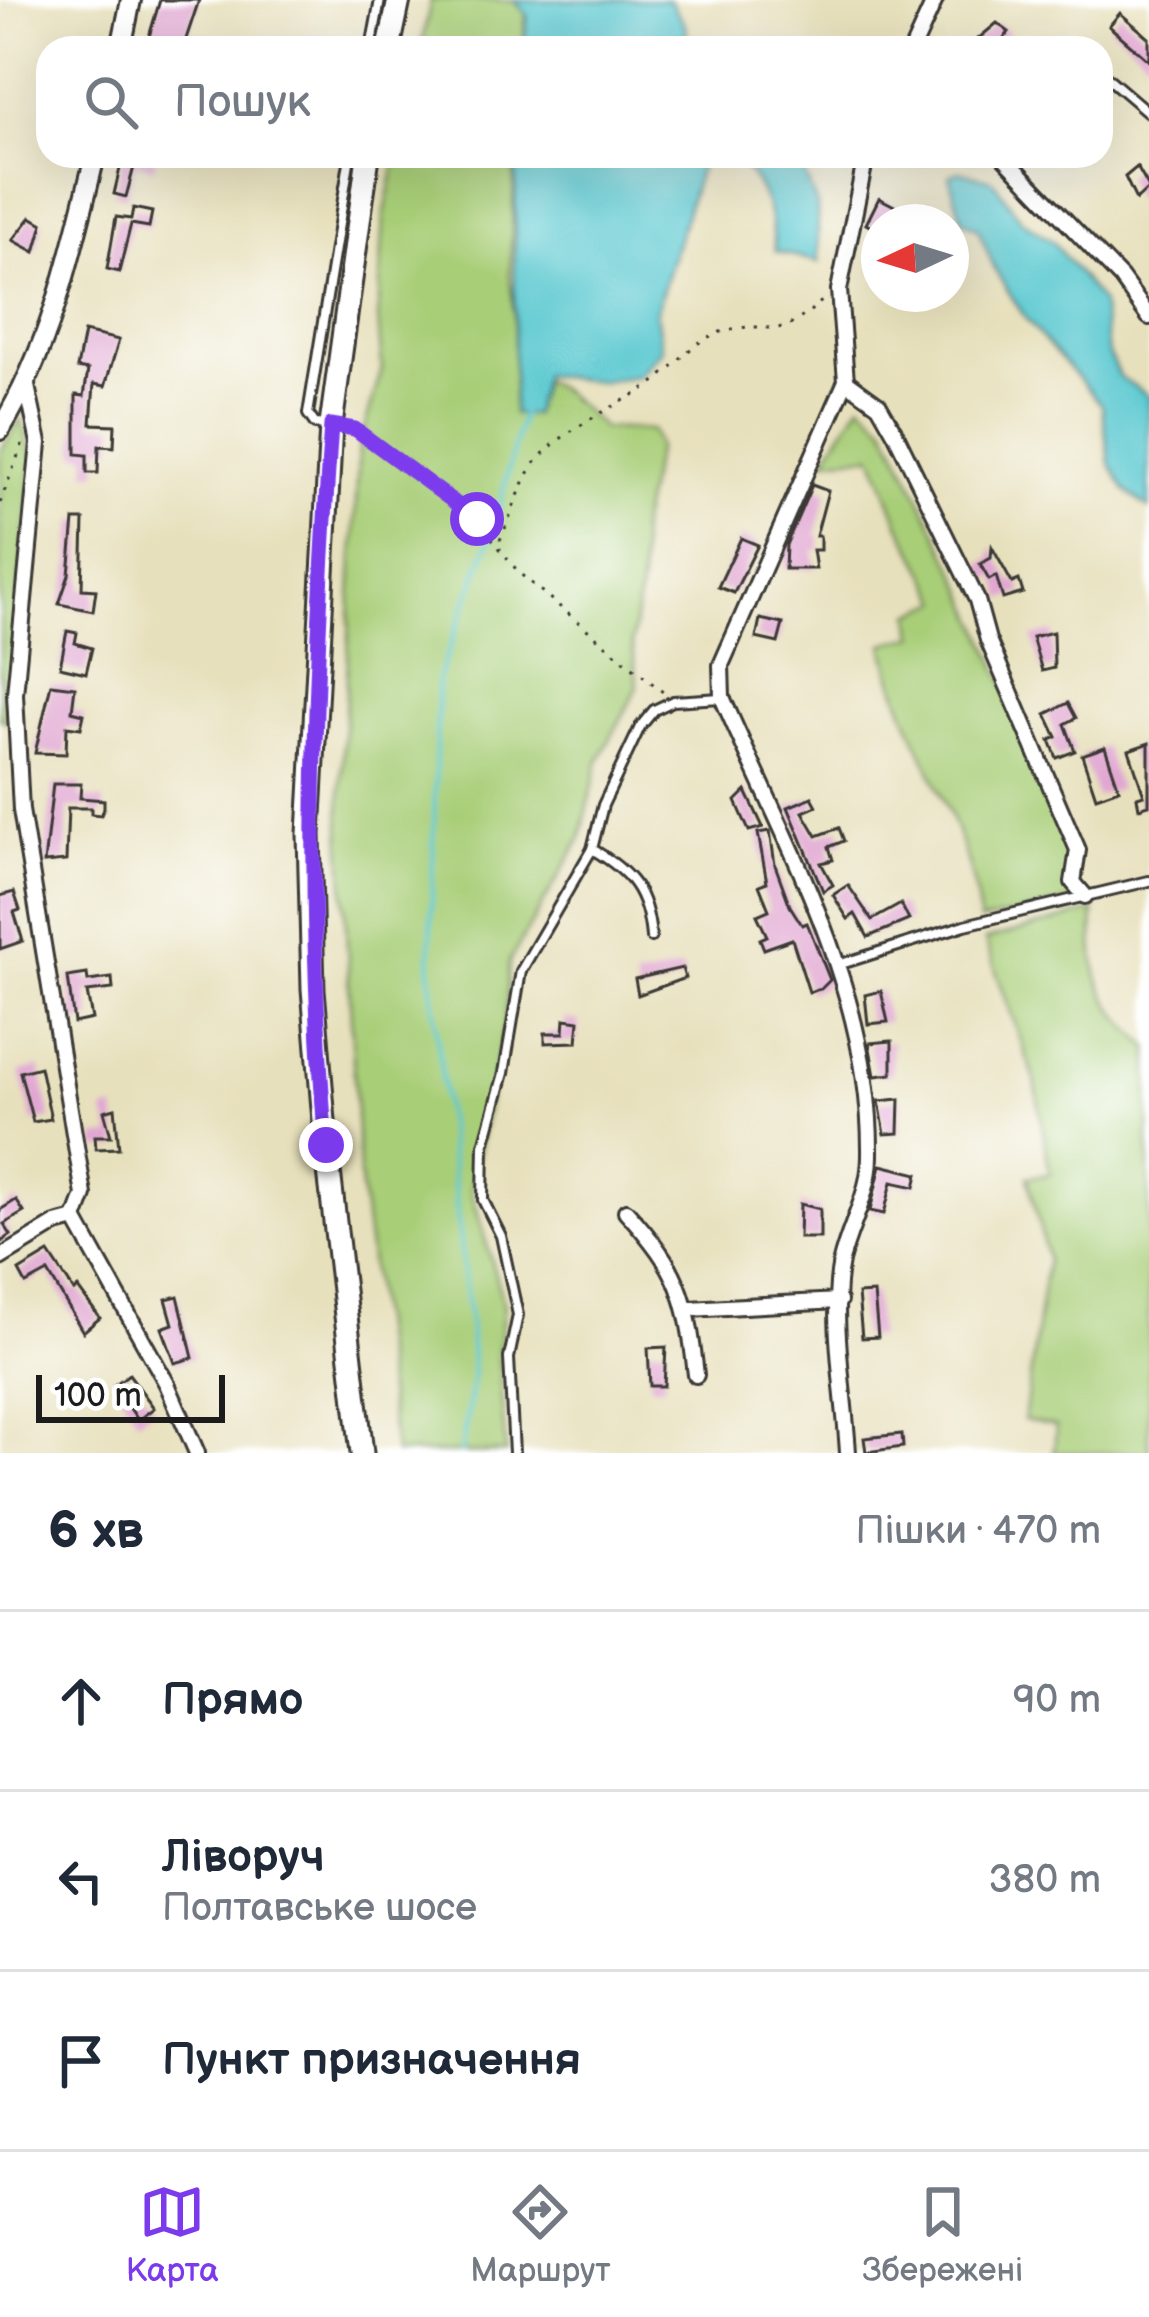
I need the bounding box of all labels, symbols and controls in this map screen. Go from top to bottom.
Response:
search box [36,36,1113,168]
icon: search [78,69,144,135]
text: Пошук [174,75,311,130]
north arrow [861,204,969,312]
route start [450,492,504,546]
route end [299,1118,353,1172]
scale bar [36,1369,225,1422]
text: 100 m [54,1376,142,1416]
text: 6 хв [48,1501,144,1562]
text: Пішки · 470 m [856,1508,1101,1555]
icon: ahead [48,1668,114,1734]
text: Прямо [162,1673,303,1728]
text: 90 m [1013,1677,1101,1724]
text: Ліворуч [162,1830,325,1885]
icon: left [48,1848,114,1914]
text: 380 m [989,1857,1101,1904]
text: Полтавське шосе [162,1885,477,1932]
icon: arrive [48,2028,114,2094]
text: Пункт призначення [162,2033,581,2088]
tab: Карта [126,2179,219,2291]
tab: Маршрут [470,2179,611,2291]
tab: Збережені [862,2179,1023,2291]

